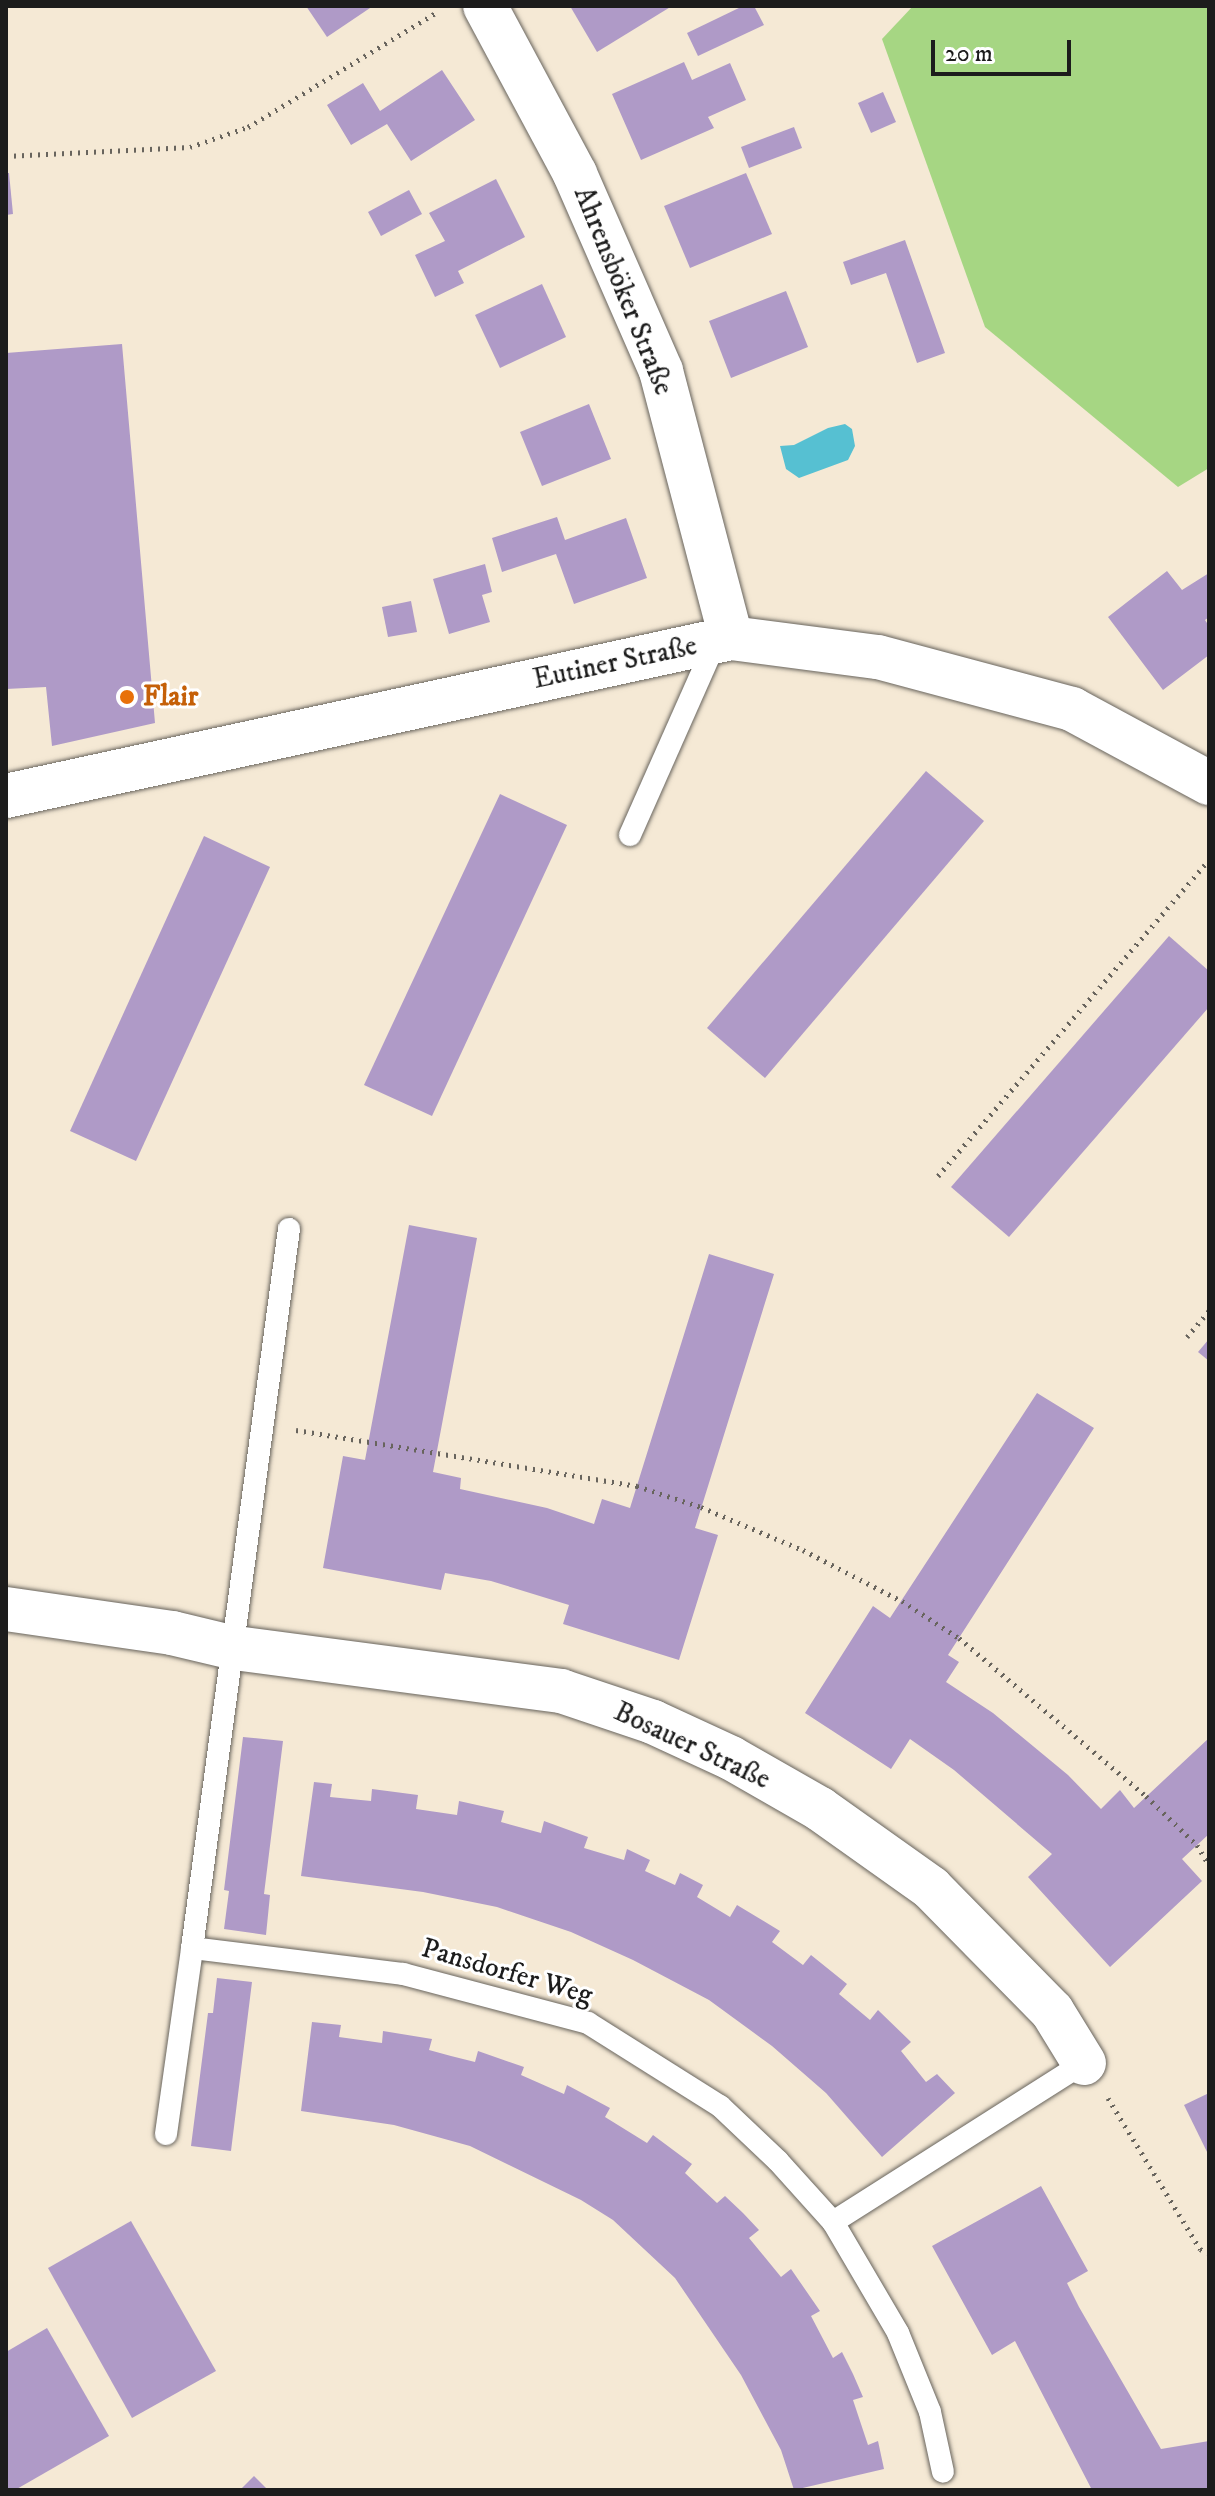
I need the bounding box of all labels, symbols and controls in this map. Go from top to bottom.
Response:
scale bar [935,24,1075,74]
text: 20 m [945,39,993,69]
street label: Ahrensböker Straße [566,182,680,400]
street label: Eutiner Straße [530,629,700,697]
place label: Flair [143,680,198,714]
marker: Flair [118,688,136,706]
street label: Bosauer Straße [608,1695,776,1797]
street label: Pansdorfer Weg [418,1932,596,2012]

